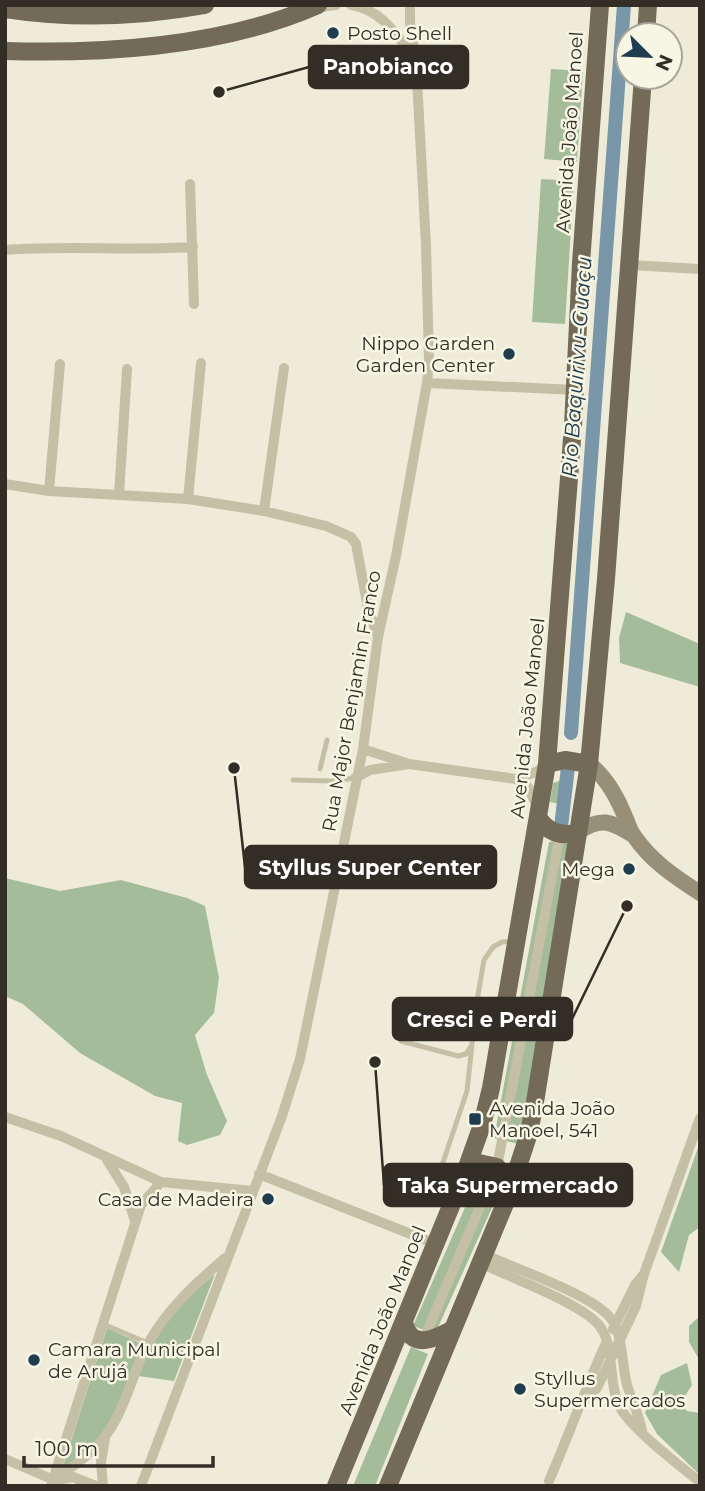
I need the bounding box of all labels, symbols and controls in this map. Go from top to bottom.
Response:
north arrow [614,21,684,91]
place label: Posto Shell [347,22,452,45]
marker: Posto Shell [325,25,341,41]
street label: Avenida João Manoel [551,31,588,233]
callout: Panobianco [309,46,468,88]
text: N [650,51,678,74]
text: Panobianco [323,54,454,79]
water label: Rio Baquirivu-Guaçu [556,256,597,478]
place label: Nippo Garden Garden Center [356,332,495,377]
marker: Nippo Garden Garden Center [501,346,517,362]
street label: Rua Major Benjamin Franco [317,568,386,834]
street label: Avenida João Manoel [506,616,549,820]
callout: Styllus Super Center [245,846,496,888]
text: Styllus Super Center [259,855,481,880]
place label: Mega [561,858,615,881]
marker: Mega [621,861,637,877]
callout: Cresci e Perdi [393,998,572,1040]
text: Cresci e Perdi [407,1007,557,1032]
place label: Avenida João Manoel, 541 [489,1097,615,1142]
marker: Avenida João Manoel, 541 [467,1111,483,1127]
callout: Taka Supermercado [384,1164,632,1206]
text: Taka Supermercado [398,1173,618,1198]
place label: Casa de Madeira [98,1188,254,1211]
marker: Casa de Madeira [260,1191,276,1207]
street label: Avenida João Manoel [334,1222,431,1418]
place label: Camara Municipal de Arujá [48,1338,221,1383]
marker: Camara Municipal de Arujá [26,1352,42,1368]
place label: Styllus Supermercados [534,1367,685,1412]
marker: Styllus Supermercados [512,1381,528,1397]
scale bar [24,1424,214,1468]
text: 100 m [35,1436,98,1461]

